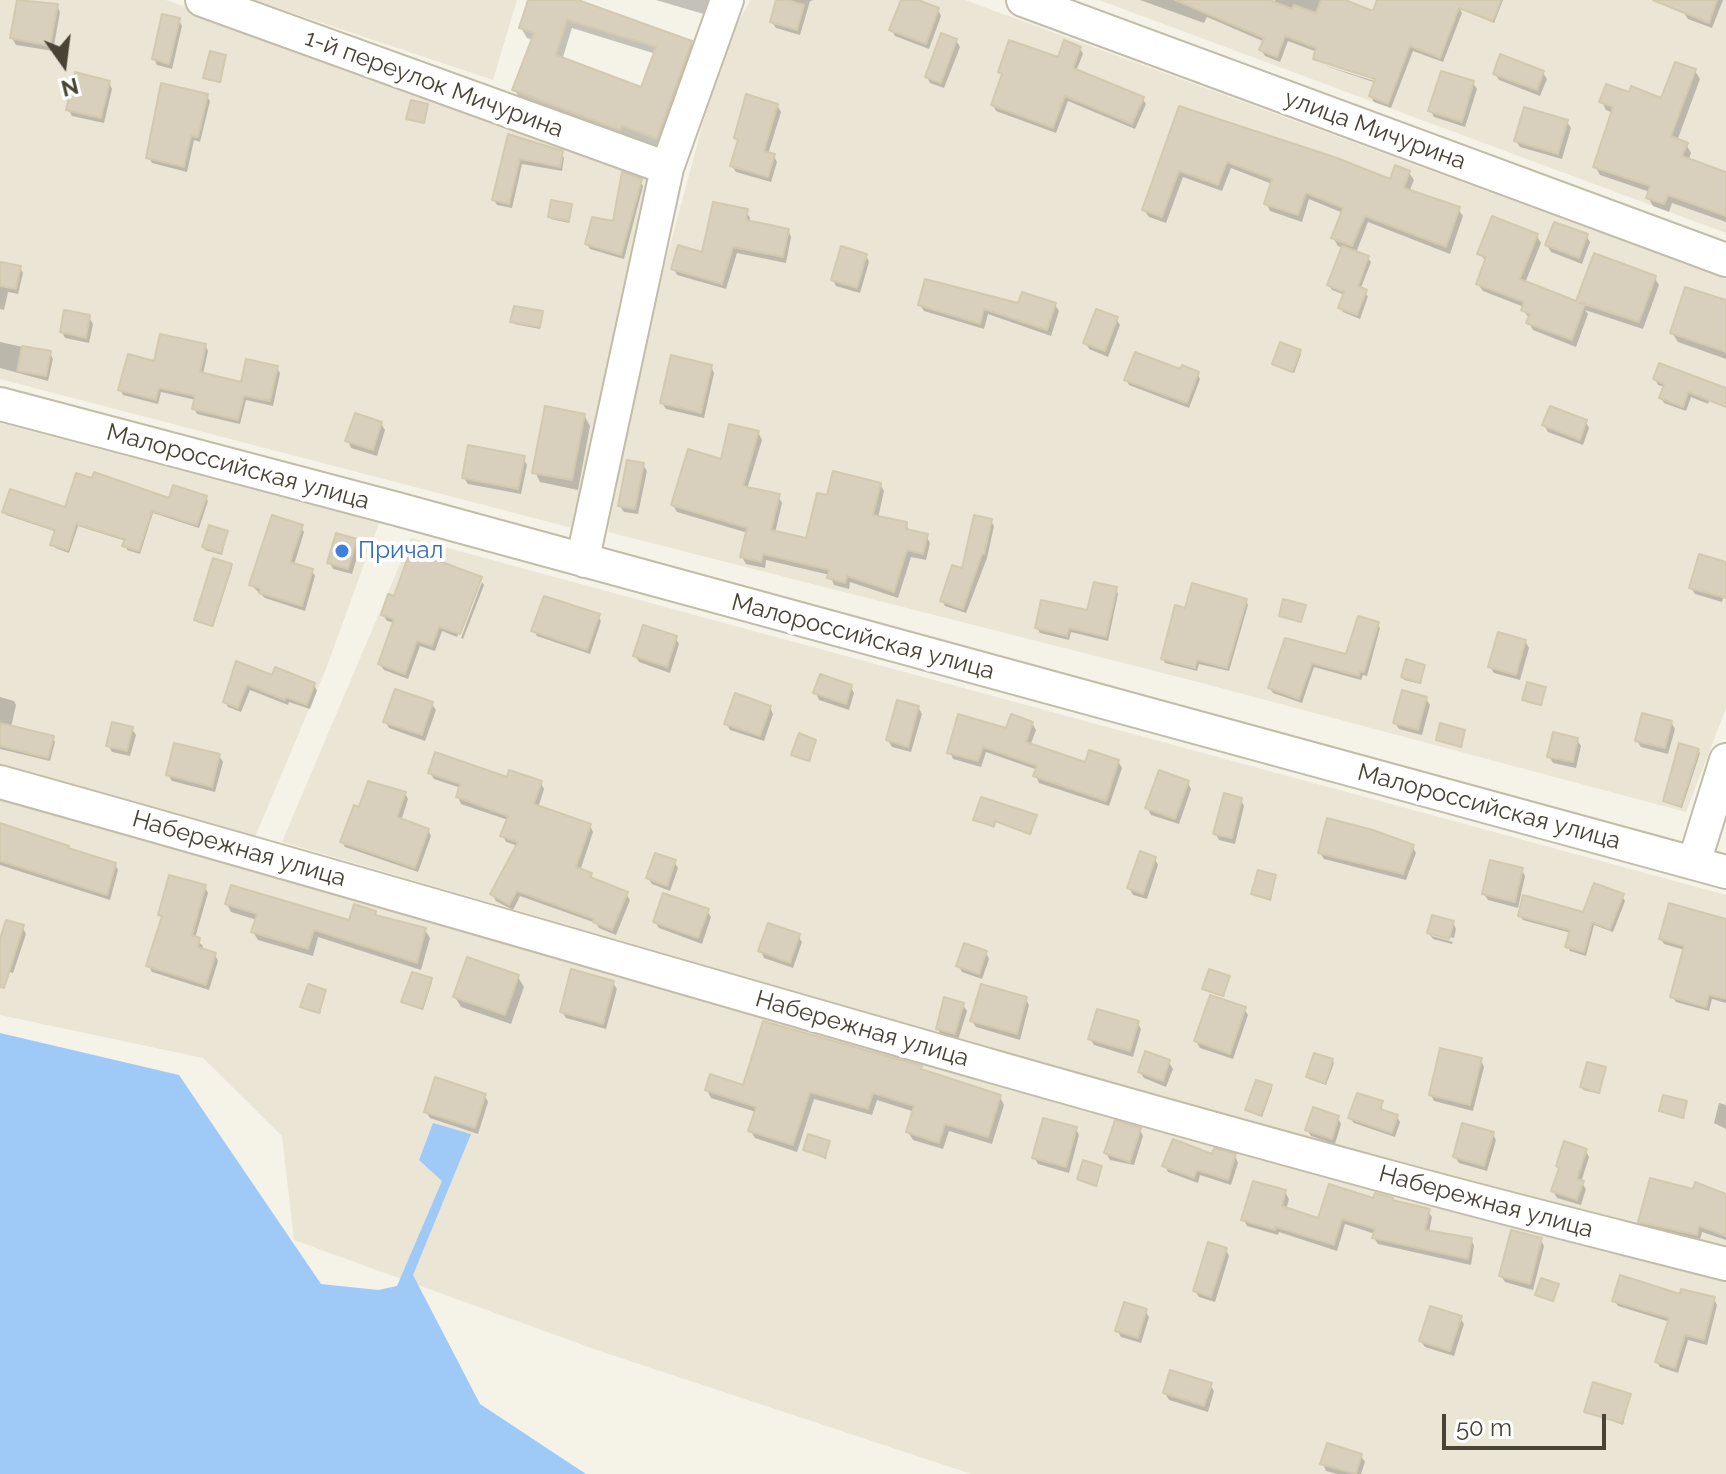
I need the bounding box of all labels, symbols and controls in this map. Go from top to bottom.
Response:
north arrow [24,24,104,104]
street label: 1-й переулок Мичурина [301,24,567,144]
text: N [59,73,81,102]
street label: улица Мичурина [1280,84,1470,176]
street label: Малороссийская улица [103,418,373,516]
place label: Причал [358,537,443,565]
marker: Причал [333,542,351,560]
street label: Малороссийская улица [728,588,998,686]
street label: Малороссийская улица [1354,758,1624,856]
street label: Набережная улица [129,805,349,893]
street label: Набережная улица [752,985,972,1073]
street label: Набережная улица [1376,1160,1596,1244]
scale bar [1446,1398,1610,1448]
text: 50 m [1456,1413,1512,1442]

